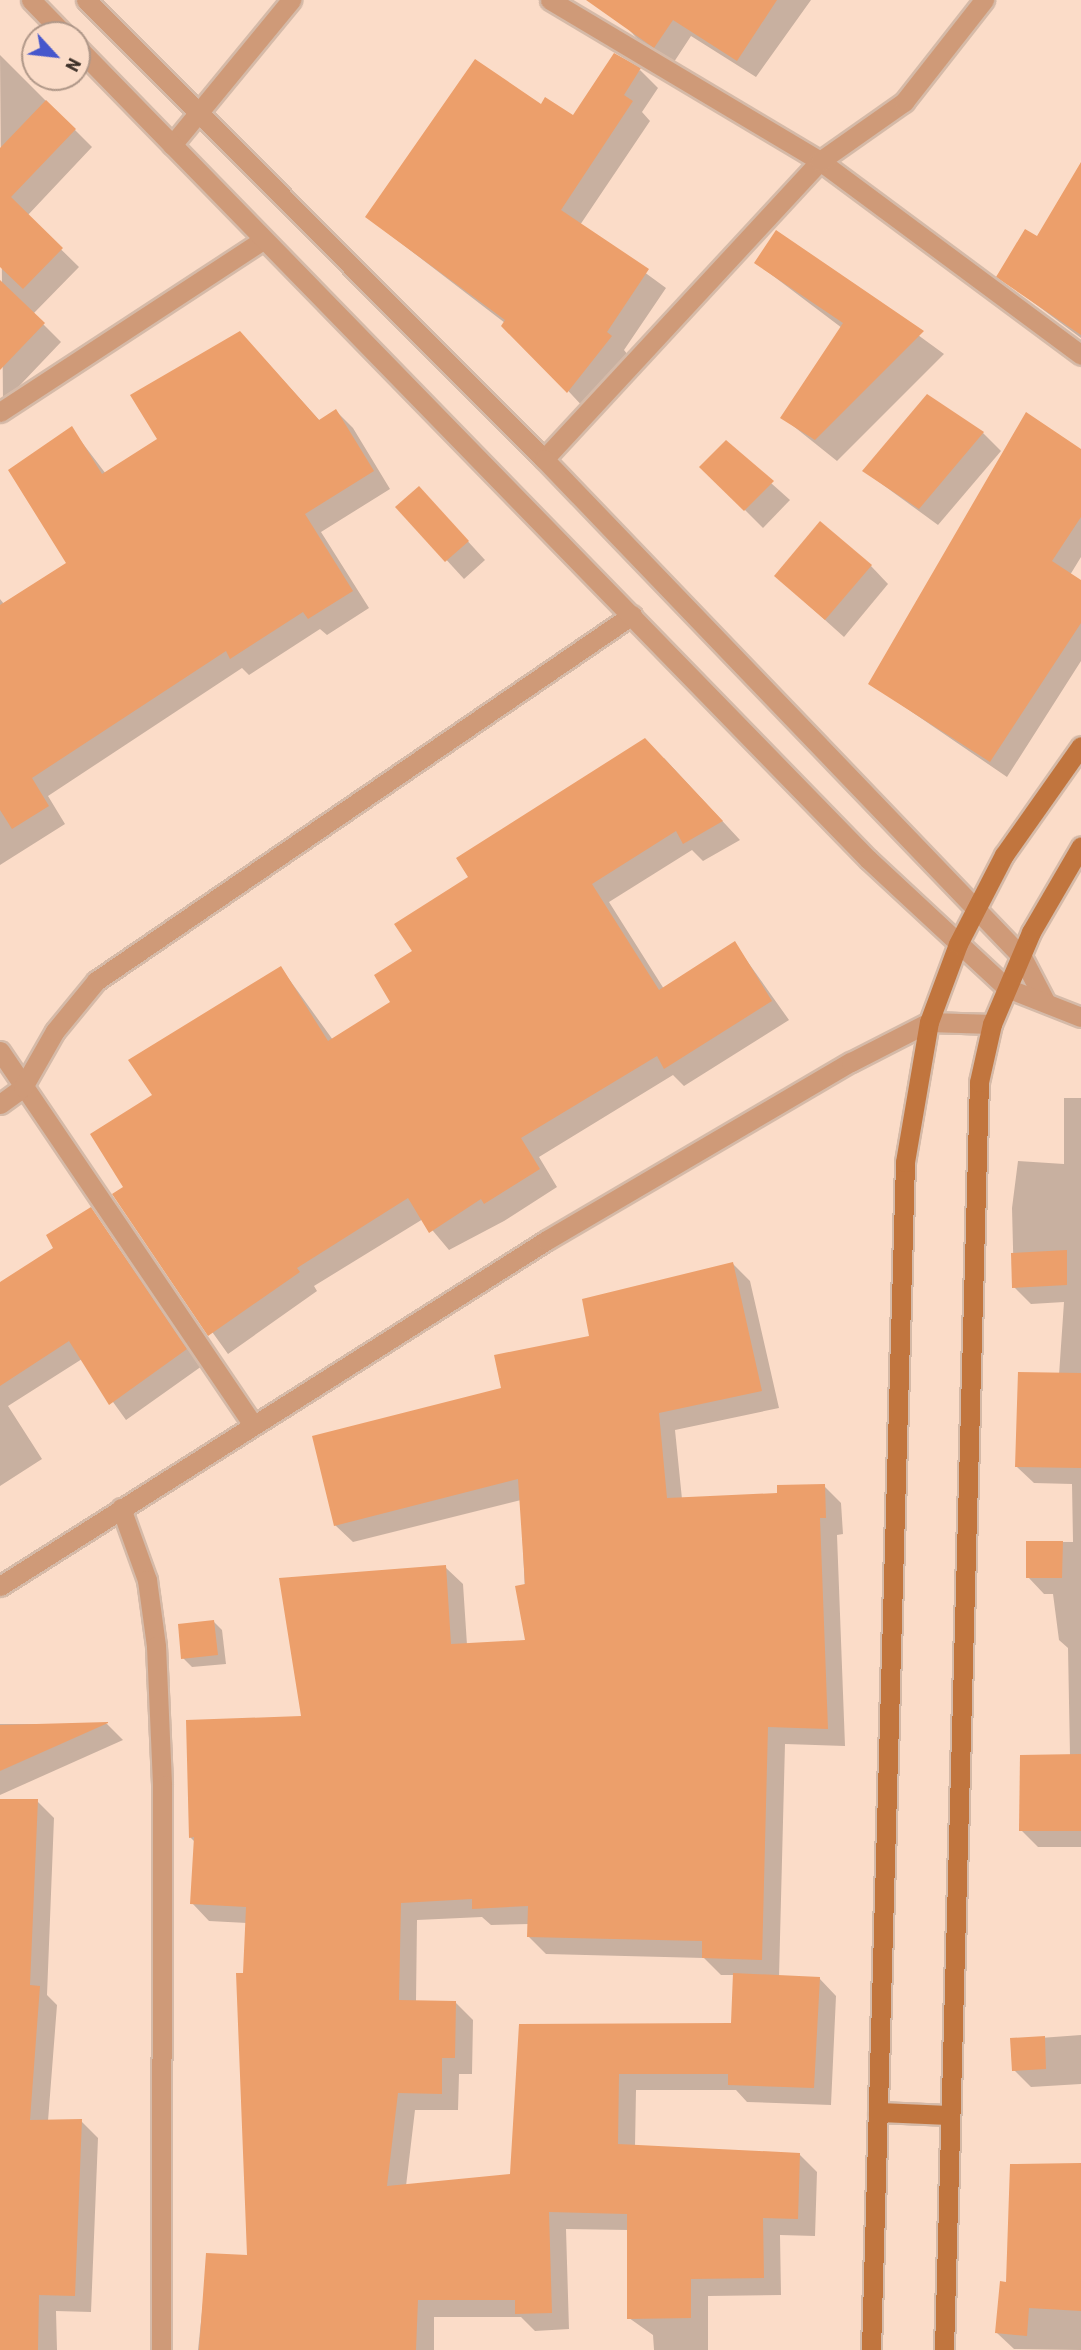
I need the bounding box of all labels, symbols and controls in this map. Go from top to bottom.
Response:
north arrow [21,21,91,91]
text: N [60,54,86,75]

